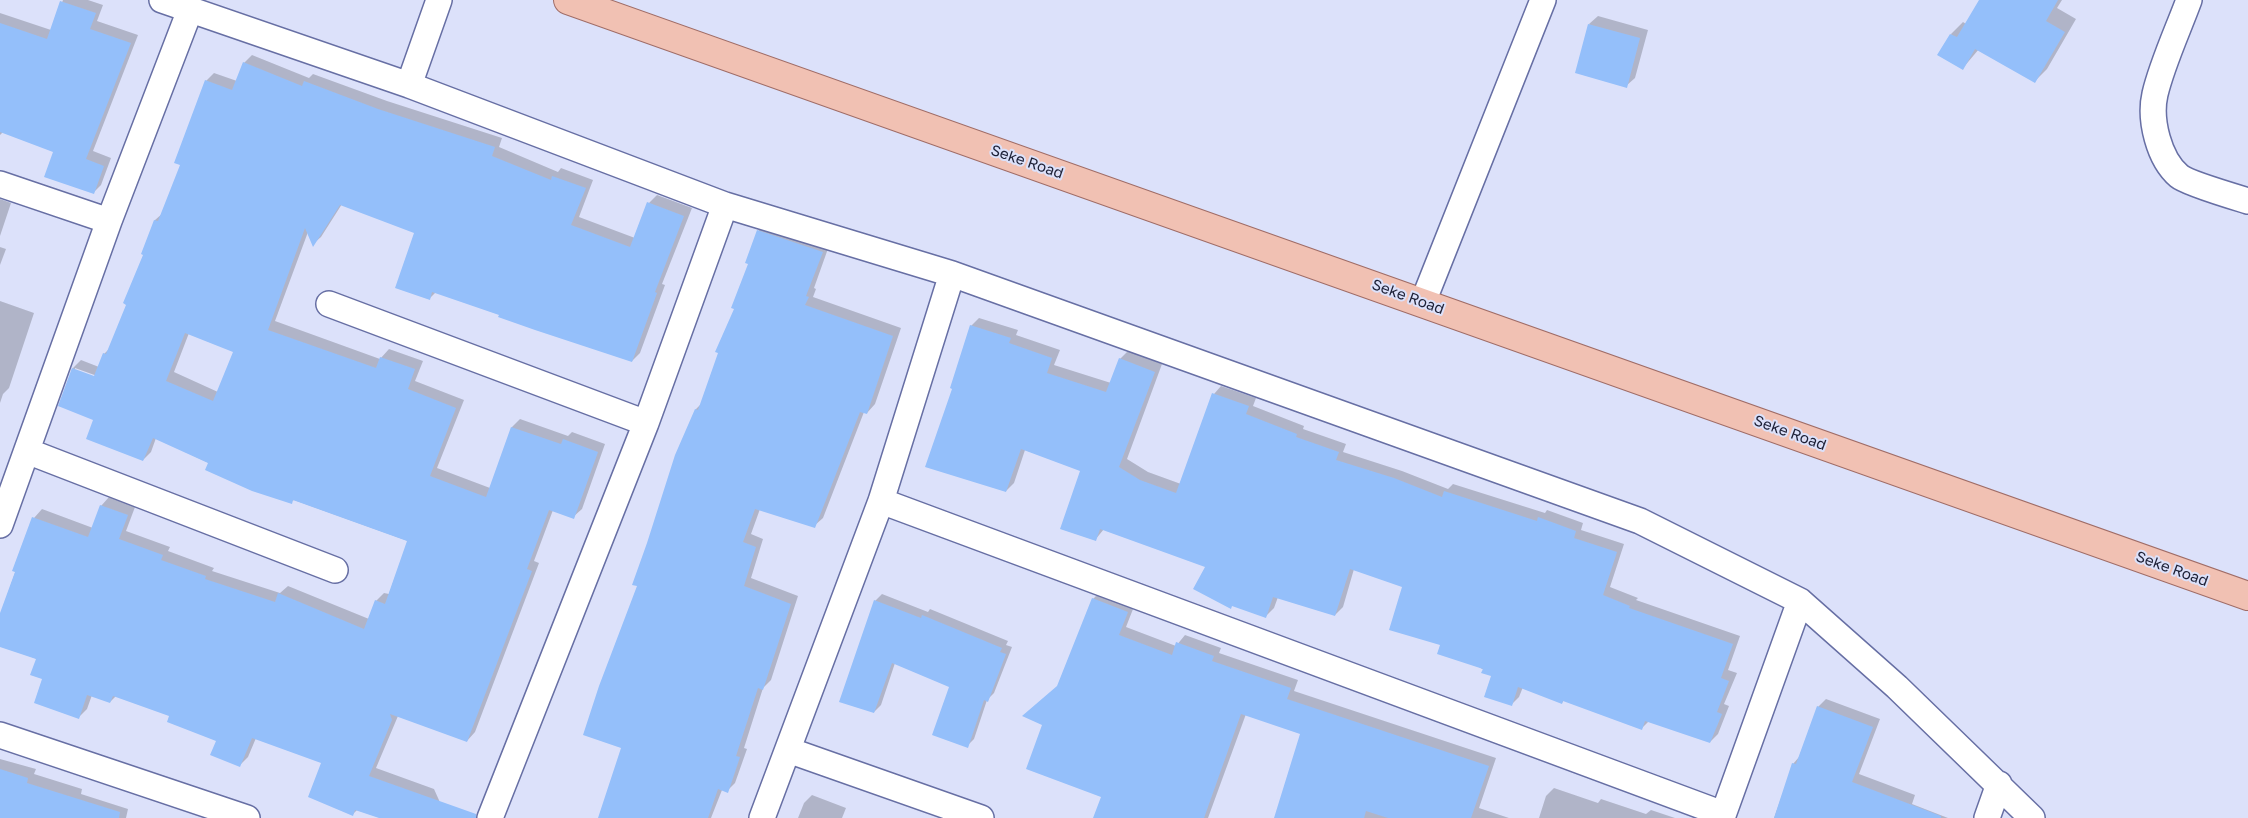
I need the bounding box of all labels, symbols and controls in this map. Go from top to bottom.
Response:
street label: Seke Road [988,141,1066,183]
street label: Seke Road [1369,276,1447,318]
street label: Seke Road [1751,412,1829,454]
street label: Seke Road [2133,548,2211,590]

